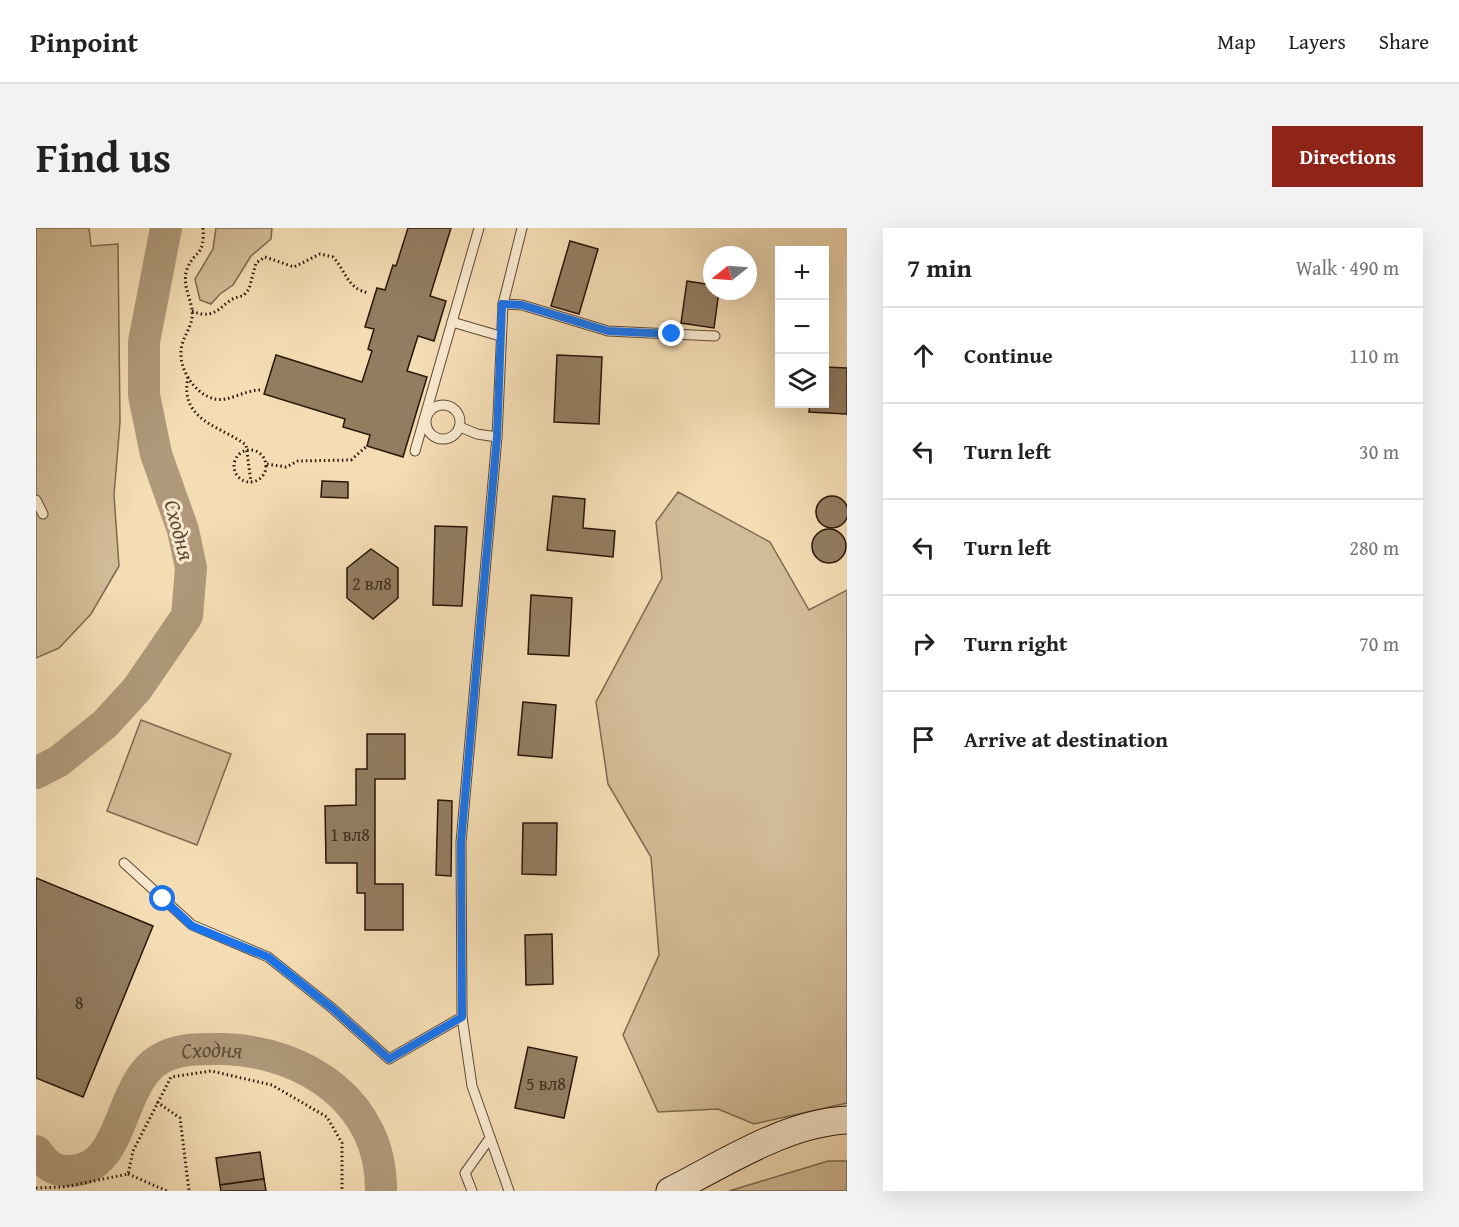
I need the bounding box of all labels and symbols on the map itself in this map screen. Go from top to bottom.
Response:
north arrow [703,246,757,300]
route end [658,320,684,346]
water label: Сходня [157,496,203,564]
house number: 2 вл8 [352,570,392,597]
house number: 1 вл8 [330,821,370,848]
route start [149,885,175,911]
house number: 8 [75,989,83,1016]
water label: Сходня [179,1033,245,1067]
house number: 5 вл8 [526,1070,566,1097]

